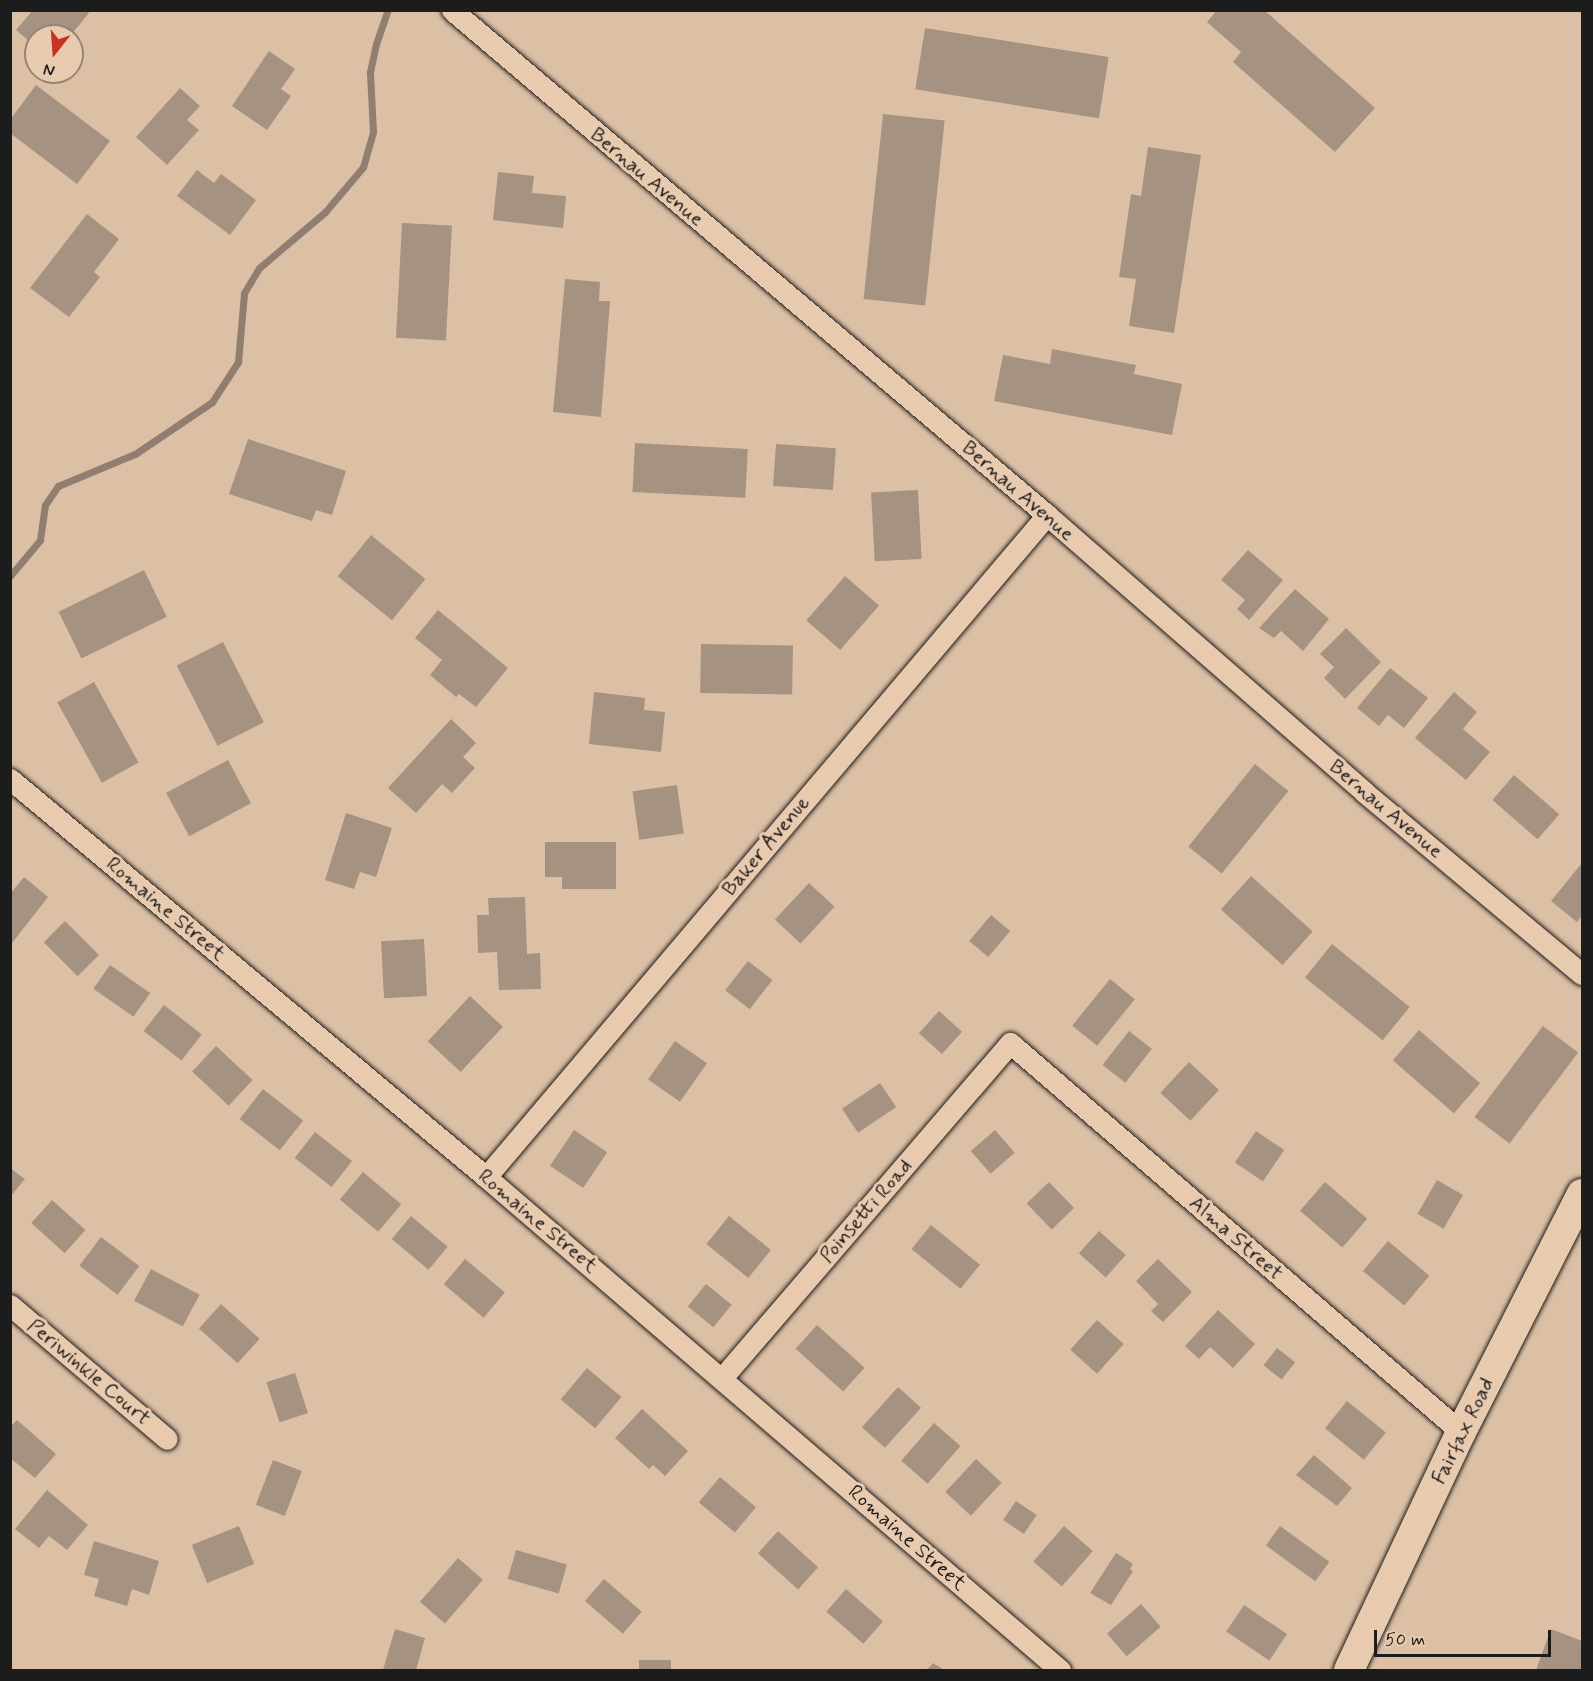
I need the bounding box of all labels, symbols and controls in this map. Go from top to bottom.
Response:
north arrow [24,24,84,84]
text: N [41,58,57,81]
street label: Bernau Avenue [585,122,709,232]
street label: Bernau Avenue [957,435,1079,547]
street label: Bernau Avenue [1324,754,1448,864]
street label: Baker Avenue [716,789,816,903]
street label: Romaine Street [101,851,231,967]
street label: Poinsetti Road [815,1155,917,1267]
street label: Romaine Street [473,1163,603,1279]
street label: Alma Street [1184,1191,1288,1285]
street label: Periwinkle Court [24,1314,154,1430]
street label: Fairfax Road [1426,1374,1500,1488]
street label: Romaine Street [843,1480,971,1596]
scale bar [1377,1618,1554,1656]
text: 50 m [1385,1628,1425,1652]

